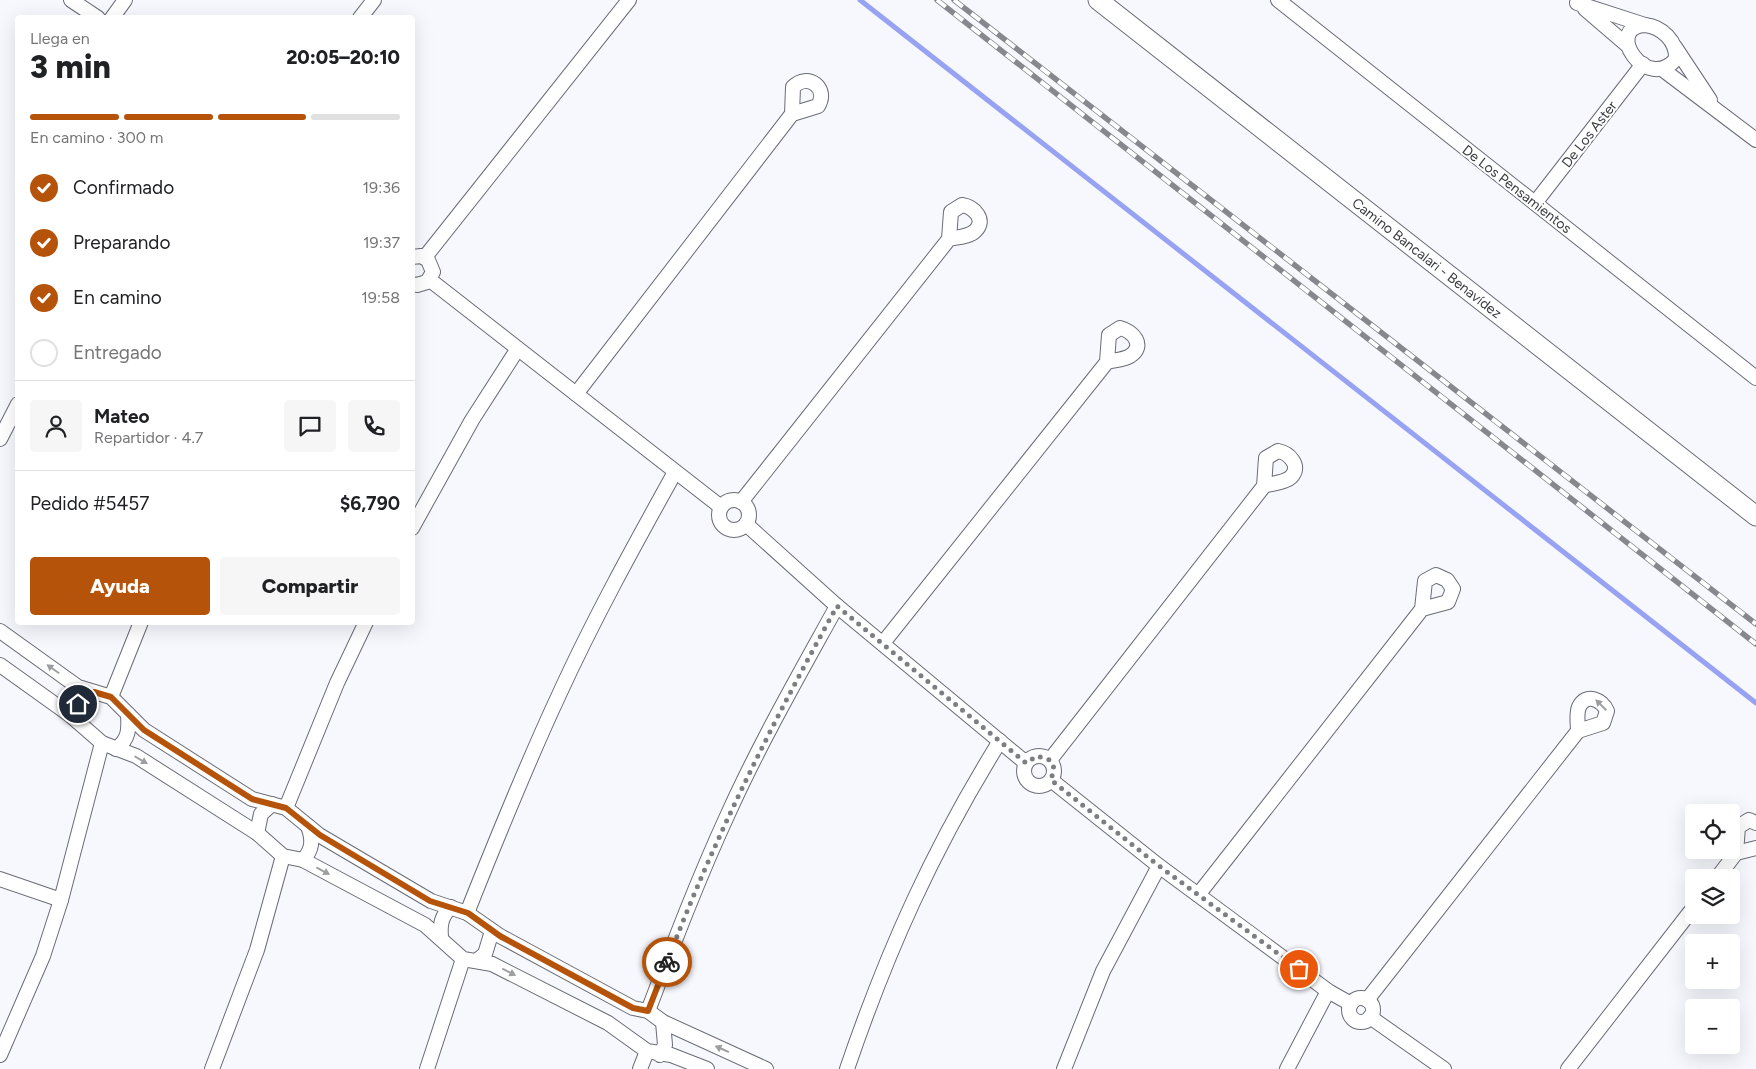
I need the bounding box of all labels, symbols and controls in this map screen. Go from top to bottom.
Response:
text: Llega en [30,29,90,48]
text: 20:05–20:10 [286,46,400,69]
text: 3 min [30,48,111,86]
street label: De Los Aster [1558,97,1621,171]
text: En camino · 300 m [30,128,163,147]
street label: De Los Pensamientos [1459,142,1575,237]
icon: check [30,174,58,202]
text: Confirmado [73,176,174,199]
text: 19:36 [363,178,400,197]
street label: Camino Bancalari - Benavídez [1348,194,1505,322]
icon: check [30,229,58,257]
text: Preparando [73,231,171,254]
text: 19:37 [363,233,400,252]
icon: check [30,284,58,312]
text: En camino [73,286,162,309]
text: 19:58 [361,288,400,307]
text: Entregado [73,341,162,364]
button: person [30,400,82,452]
button: chat [284,400,336,452]
button: phone [348,400,400,452]
text: Mateo [94,405,149,428]
text: Repartidor · 4.7 [94,428,203,447]
text: Pedido #5457 [30,492,149,515]
text: $6,790 [340,492,400,515]
button: Ayuda [30,557,210,615]
button: Compartir [220,557,400,615]
one-way arrow [47,664,60,674]
pin [57,683,99,725]
icon: home [64,690,92,718]
one-way arrow [1595,699,1607,711]
one-way arrow [135,755,148,764]
map controls [1685,804,1740,1054]
button: locate [1685,804,1740,859]
one-way arrow [316,867,330,875]
button: layers [1685,869,1740,924]
button: + [1685,934,1740,989]
courier [642,937,692,987]
icon: bike [653,948,681,976]
pin [1278,948,1320,990]
icon: bag [1285,955,1313,983]
one-way arrow [502,968,516,976]
button: − [1685,999,1740,1054]
one-way arrow [715,1044,729,1052]

